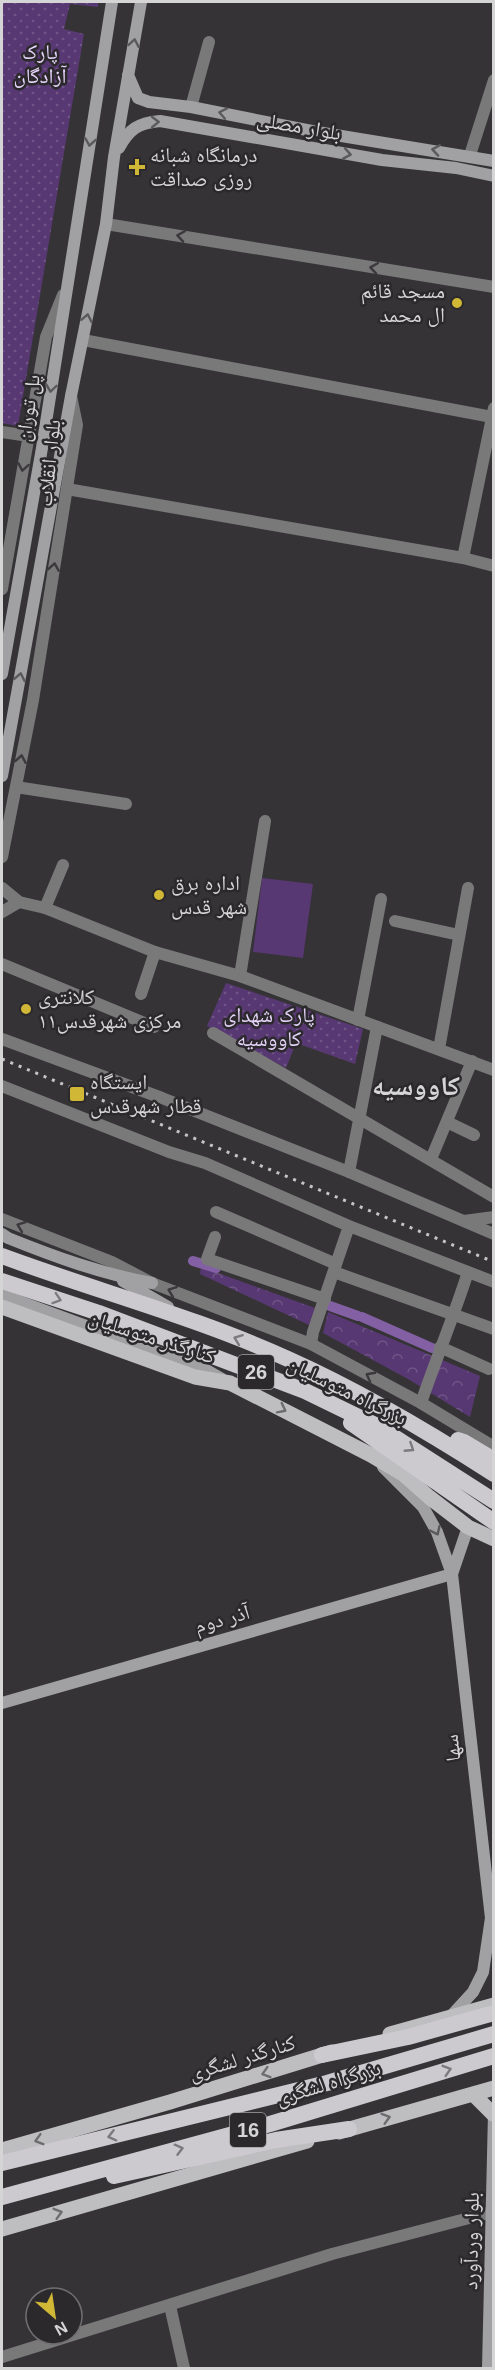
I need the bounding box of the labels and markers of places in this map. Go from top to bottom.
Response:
place label: درمانگاه شبانه روزی صداقت [150,143,257,191]
marker: درمانگاه شبانه روزی صداقت [128,158,146,176]
place label: مسجد قائم ال محمد [361,279,445,327]
marker: مسجد قائم ال محمد [450,296,464,310]
place label: اداره برق شهر قدس [171,871,247,920]
marker: اداره برق شهر قدس [152,888,166,902]
place label: کلانتری ۱۱مرکزی شهرقدس [38,985,181,1034]
marker: کلانتری ۱۱مرکزی شهرقدس [19,1002,33,1016]
place label: ایستگاه قطار شهرقدس [90,1070,202,1119]
marker: ایستگاه قطار شهرقدس [68,1085,86,1103]

